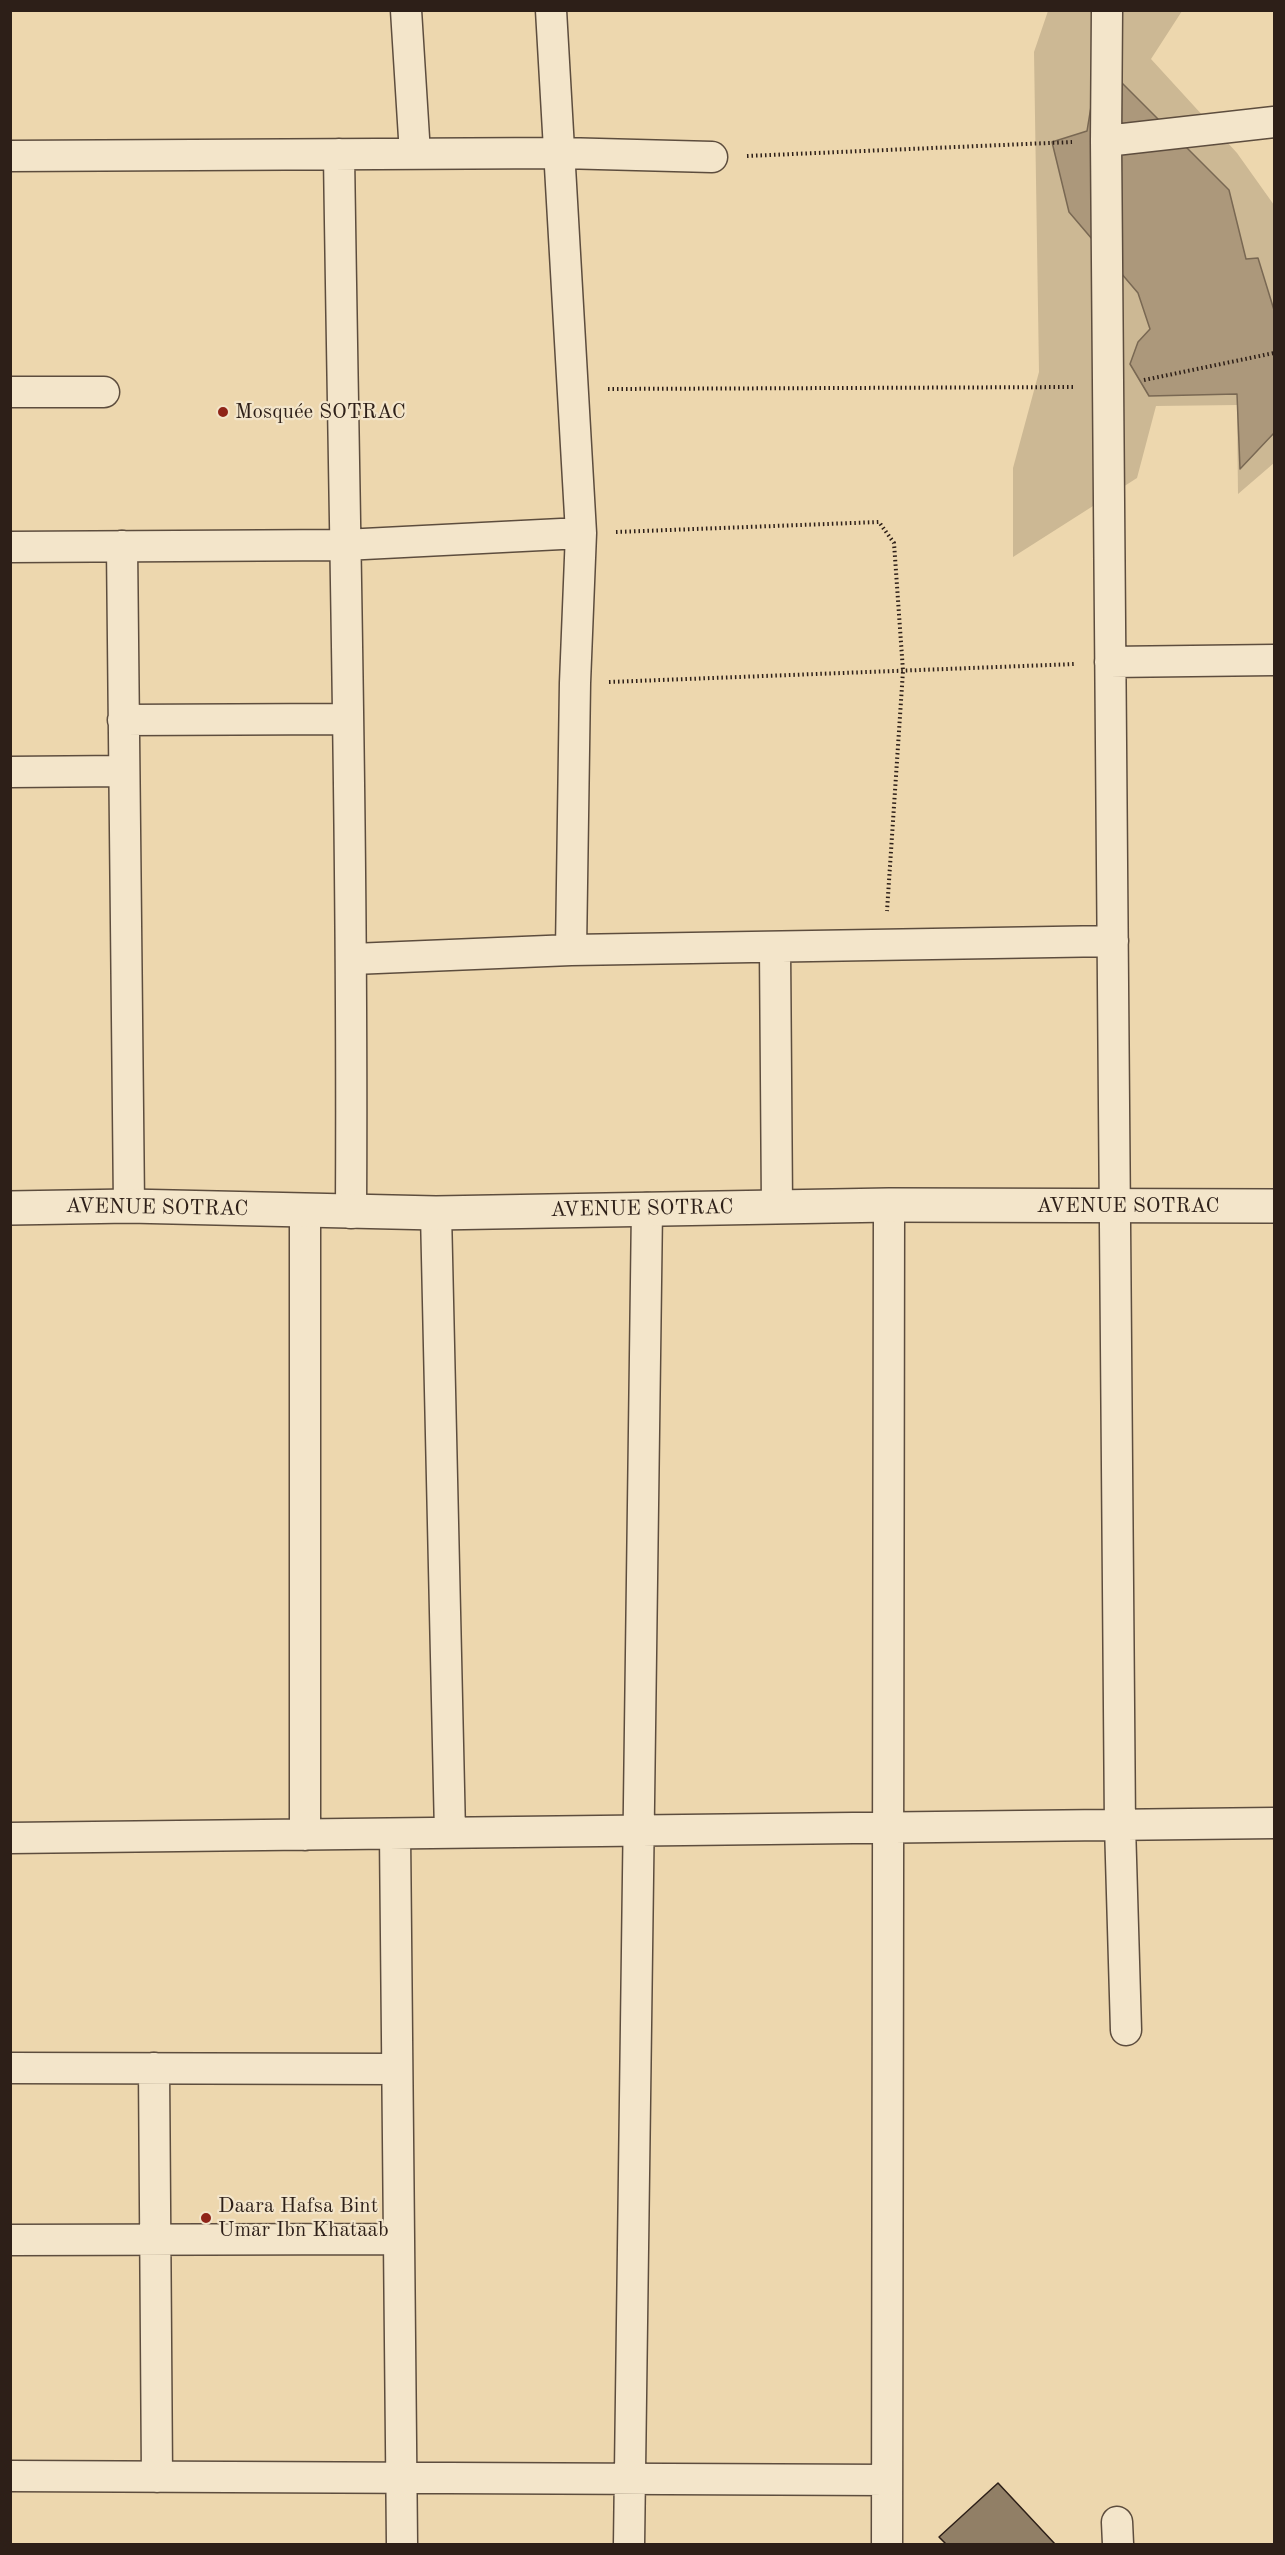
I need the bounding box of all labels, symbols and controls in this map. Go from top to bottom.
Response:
place label: Mosquée SOTRAC [235,399,406,425]
marker: Mosquée SOTRAC [216,405,230,419]
street label: AVENUE SOTRAC [1036,1193,1220,1219]
street label: AVENUE SOTRAC [65,1194,249,1222]
street label: AVENUE SOTRAC [550,1195,734,1223]
place label: Daara Hafsa Bint Umar Ibn Khataab [218,2193,389,2243]
marker: Daara Hafsa Bint Umar Ibn Khataab [199,2211,213,2225]

